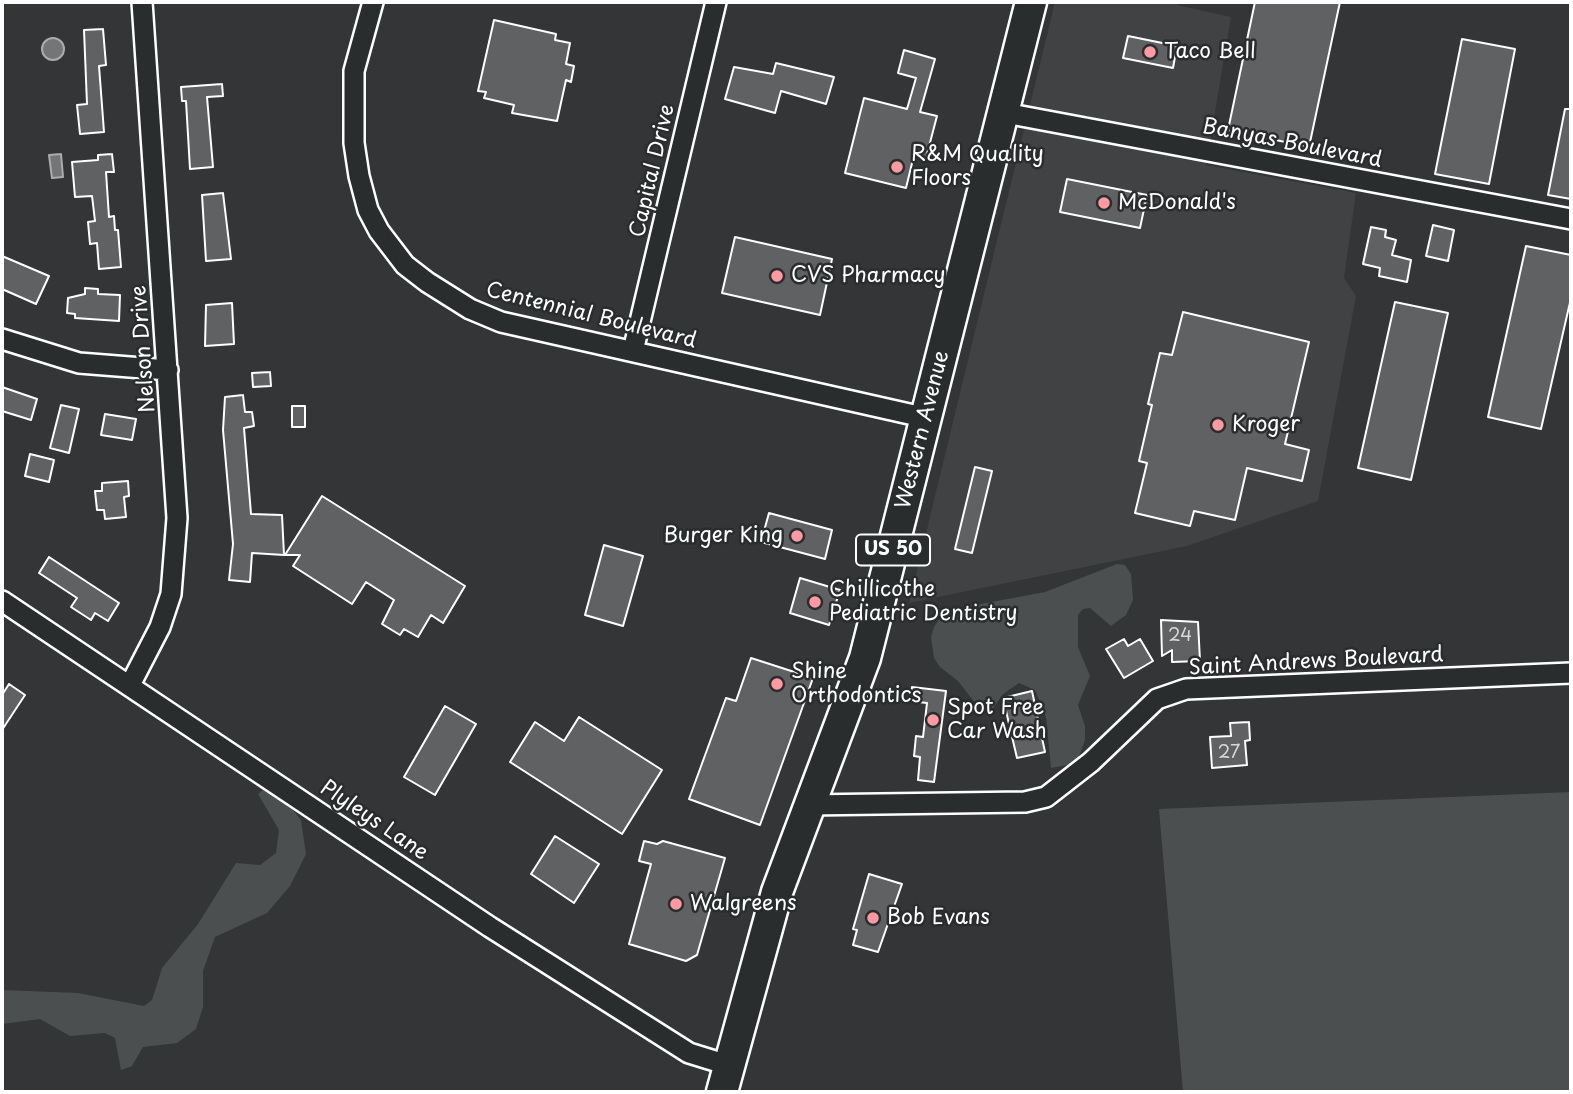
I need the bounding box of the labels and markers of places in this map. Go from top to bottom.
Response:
place label: Taco Bell [1164,39,1256,65]
marker: Taco Bell [1142,44,1158,60]
place label: R&M Quality Floors [911,142,1044,192]
marker: R&M Quality Floors [889,159,905,175]
place label: McDonald's [1118,190,1236,216]
marker: McDonald's [1096,195,1112,211]
place label: CVS Pharmacy [791,263,946,289]
marker: CVS Pharmacy [769,268,785,284]
place label: Kroger [1232,412,1300,438]
marker: Kroger [1210,417,1226,433]
place label: Burger King [664,523,783,549]
marker: Burger King [789,528,805,544]
place label: Chillicothe Pediatric Dentistry [829,577,1018,627]
marker: Chillicothe Pediatric Dentistry [807,594,823,610]
place label: Shine Orthodontics [791,659,921,709]
marker: Shine Orthodontics [769,676,785,692]
place label: Spot Free Car Wash [947,695,1047,745]
marker: Spot Free Car Wash [925,712,941,728]
place label: Walgreens [690,891,797,917]
marker: Walgreens [668,896,684,912]
place label: Bob Evans [887,905,990,931]
marker: Bob Evans [865,910,881,926]

